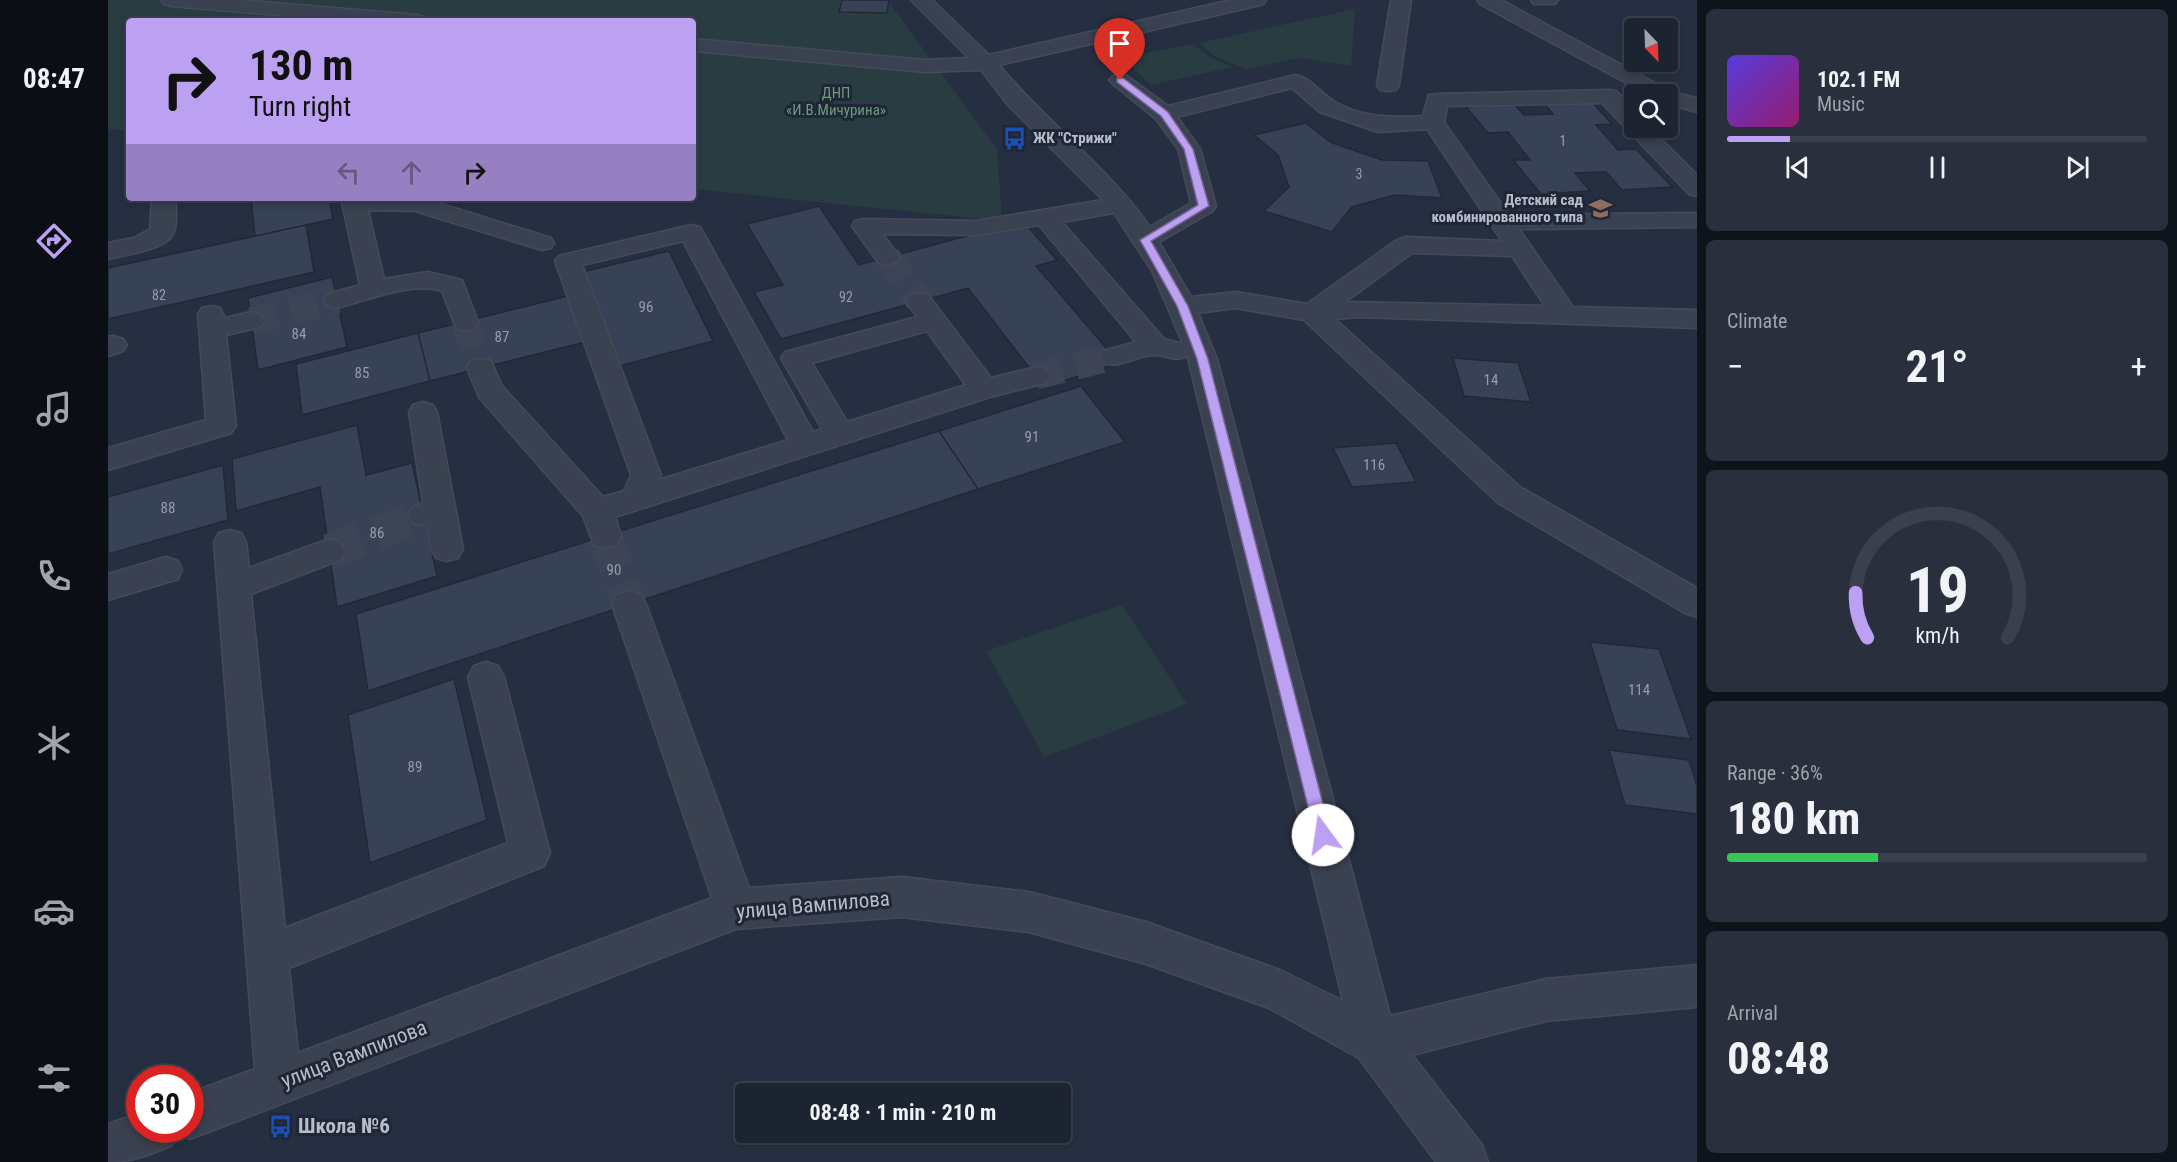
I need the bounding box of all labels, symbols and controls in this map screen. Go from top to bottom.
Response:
pin [1094,18,1145,80]
north arrow [1624,18,1678,72]
map controls [1624,18,1678,138]
icon: arrive [1103,27,1136,60]
text: 130 m [249,41,354,90]
icon: right [150,42,228,120]
text: 08:47 [23,63,85,95]
text: 102.1 FM [1817,67,1900,92]
park label: ДНП «И.В.Мичурина» [786,84,886,119]
button: search [1624,84,1678,138]
text: Turn right [249,91,351,123]
text: Music [1817,92,1865,116]
bus stop icon: ЖК "Стрижи" [1002,125,1028,151]
place label: ЖК "Стрижи" [1033,129,1117,147]
house number: 1 [1560,133,1566,149]
icon: previous [1781,151,1814,184]
icon: pause [1921,151,1954,184]
icon: next [2061,151,2094,184]
icon: left [332,156,365,189]
icon: ahead [395,156,428,189]
icon: right [458,156,491,189]
house number: 3 [1356,166,1362,182]
place label: Детский сад комбинированного типа [1431,191,1584,226]
school or university icon: Детский сад комбинированного типа [1588,196,1614,222]
icon: directions [33,220,75,262]
house number: 82 [152,287,166,303]
house number: 92 [839,289,853,305]
house number: 96 [639,298,653,316]
text: Climate [1727,309,1787,333]
house number: 84 [292,325,306,343]
house number: 87 [495,328,509,346]
text: 21° [1906,340,1969,393]
text: − [1727,347,1744,386]
text: + [2131,347,2147,386]
house number: 85 [355,364,369,382]
house number: 14 [1484,371,1498,389]
icon: music [33,388,75,430]
house number: 91 [1025,428,1039,446]
house number: 116 [1363,456,1385,474]
house number: 88 [161,499,175,517]
house number: 86 [370,524,384,542]
text: 19 [1905,554,1969,627]
icon: phone [33,555,75,597]
house number: 90 [607,561,621,579]
text: km/h [1915,623,1959,648]
house number: 114 [1628,681,1650,699]
icon: climate [33,722,75,764]
house number: 89 [408,758,422,776]
text: Range · 36% [1727,761,1823,785]
text: 180 km [1727,792,1860,845]
position arrow [1291,803,1355,867]
street label: улица Вампилова [735,886,891,924]
icon: car [33,890,75,932]
text: Arrival [1727,1001,1778,1025]
street label: улица Вампилова [278,1015,430,1093]
text: 08:48 [1727,1032,1830,1085]
icon: filters [33,1057,75,1099]
speed limit sign: 30 [126,1065,204,1143]
text: 08:48 · 1 min · 210 m [810,1100,996,1125]
bus stop icon: Школа №6 [267,1113,293,1139]
place label: Школа №6 [298,1114,390,1138]

